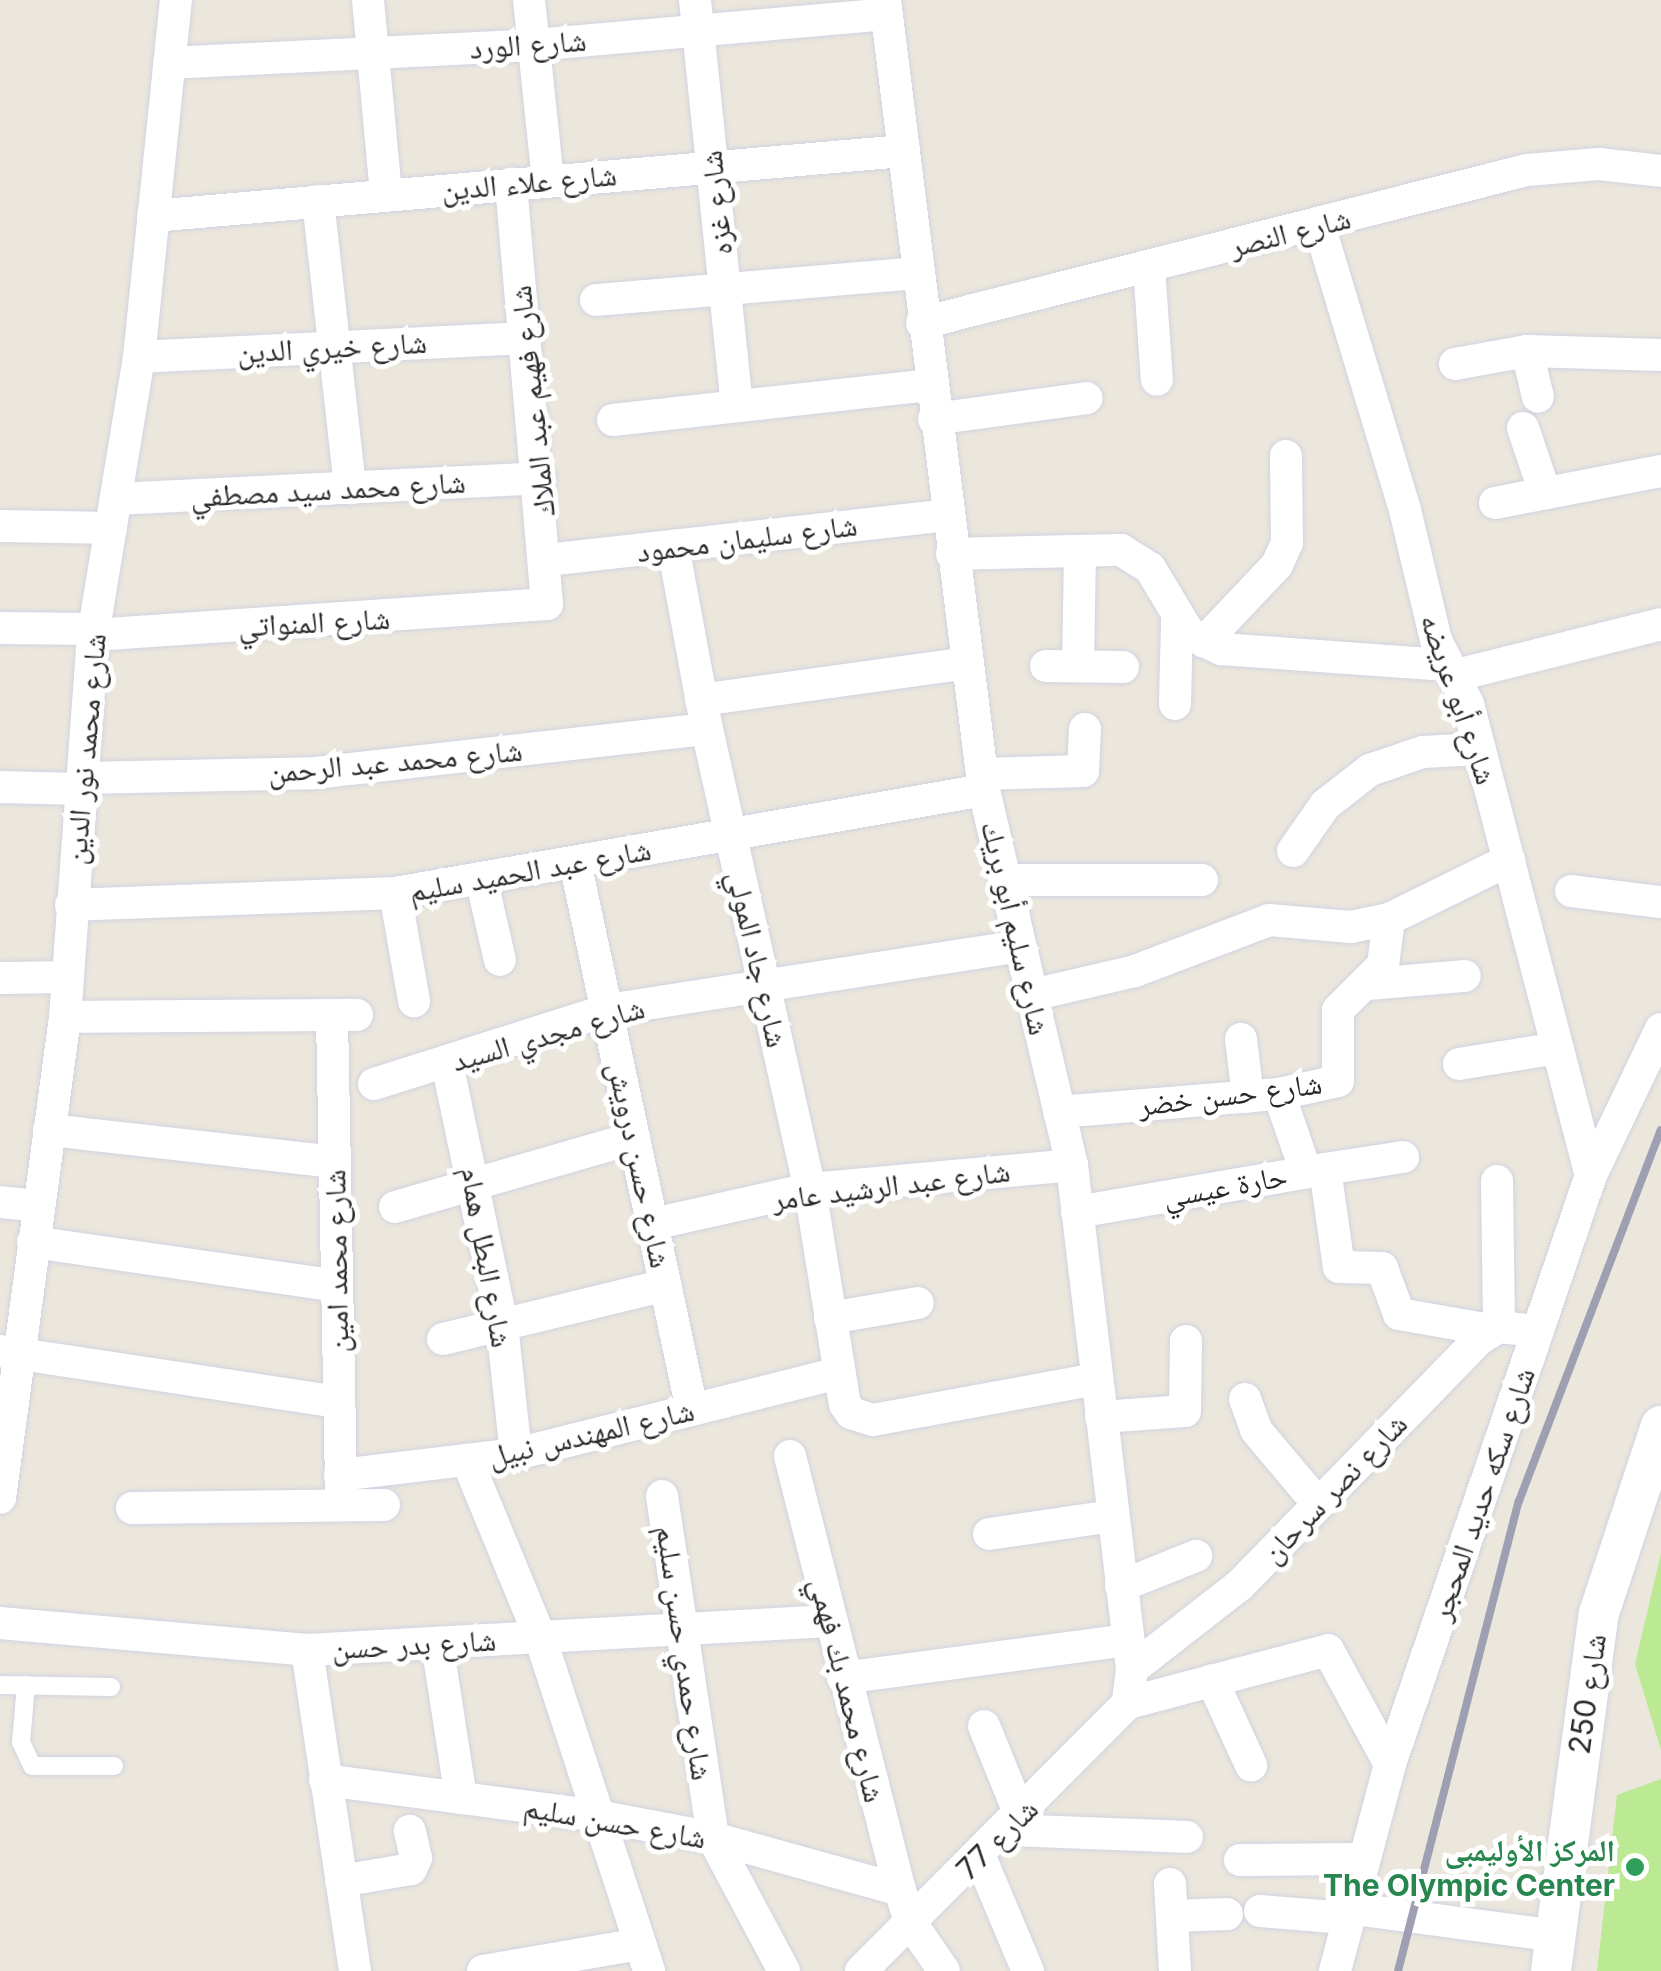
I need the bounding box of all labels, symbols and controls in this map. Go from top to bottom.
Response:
street label: شارع الورد [468,22,588,66]
street label: شارع غزه [693,149,739,257]
street label: شارع علاء الدين [440,156,618,208]
street label: شارع النصر [1226,200,1354,264]
street label: شارع فهيم عبد الملاك [502,284,562,518]
street label: شارع خيري الدين [236,324,428,370]
street label: شارع محمد سيد مصطفي [190,464,466,514]
street label: شارع سليمان محمود [635,507,859,569]
street label: شارع المنواتي [237,600,391,644]
street label: شارع أبو عريضه [1413,609,1505,789]
street label: شارع محمد نور الدين [57,632,113,866]
street label: شارع محمد عبد الرحمن [266,732,524,790]
street label: شارع سليم أبو بريك [974,818,1058,1038]
street label: شارع عبد الحميد سليم [406,831,654,909]
street label: شارع جاد المولي [720,867,796,1051]
street label: شارع مجدي السيد [448,989,648,1079]
street label: شارع حسن درويش [601,1059,679,1271]
street label: شارع حسن خضر [1136,1065,1324,1123]
street label: شارع عبد الرشيد عامر [770,1153,1012,1217]
street label: حارة عيسي [1160,1157,1290,1215]
street label: شارع البطل همام [453,1164,521,1350]
street label: شارع محمد امين [316,1169,356,1353]
street label: شارع سكه حديد المحجر [1422,1363,1542,1625]
street label: شارع المهندس نبيل [485,1392,697,1474]
street label: شارع نصر سرحان [1254,1406,1414,1570]
street label: شارع حمدي حسن سليم [649,1523,721,1783]
street label: شارع محمد بك فهمي [803,1574,893,1806]
street label: شارع بدر حسن [331,1622,497,1666]
street label: شارع 250 [1561,1632,1613,1756]
street label: شارع حسن سليم [521,1788,709,1856]
street label: شارع 77 [949,1791,1045,1887]
place label: المركز الأوليمبى The Olympic Center [1323,1832,1615,1902]
marker: المركز الأوليمبى The Olympic Center [1624,1856,1646,1878]

